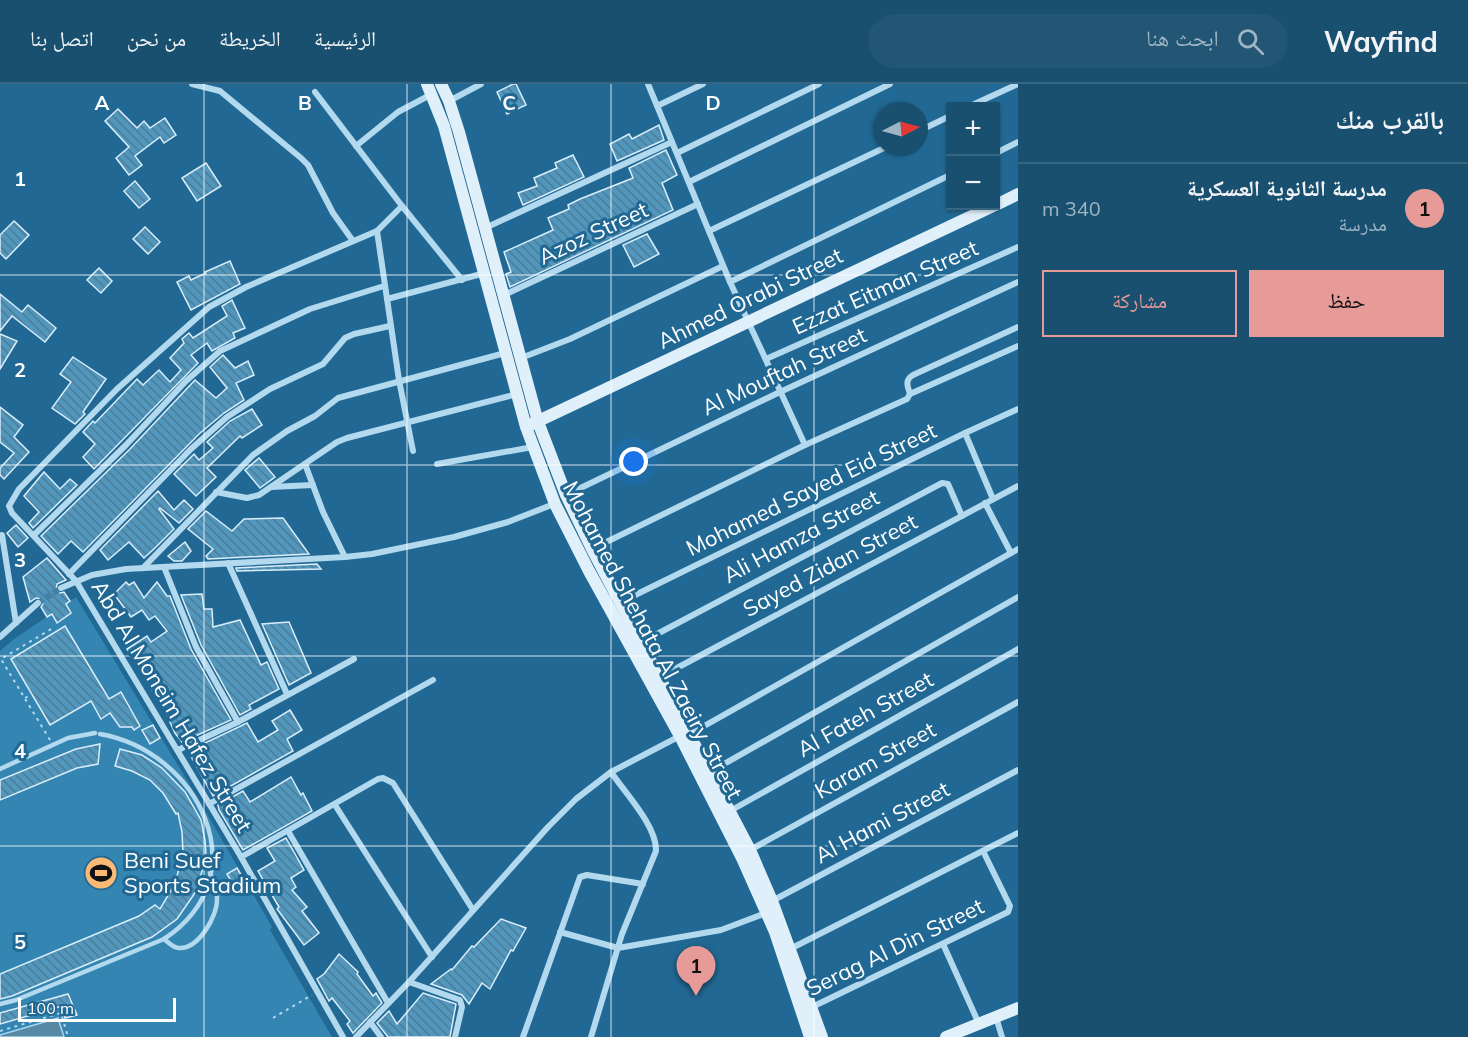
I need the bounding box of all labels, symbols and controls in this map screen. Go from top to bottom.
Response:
search box [868,14,1288,68]
text: ابحث هنا [1146,24,1219,52]
text: Wayfind [1324,24,1438,59]
text: اتصل بنا [30,25,94,51]
text: من نحن [127,25,186,51]
text: الخريطة [219,25,281,51]
text: الرئيسية [314,25,376,51]
icon: search [1234,25,1267,58]
text: A [95,90,110,115]
text: B [298,90,312,115]
text: C [502,90,516,115]
text: D [705,90,721,115]
north arrow [874,102,928,156]
map controls [946,102,1000,210]
button: + [946,102,1000,156]
text: بالقرب منك [1335,103,1444,136]
button: − [946,156,1000,210]
text: 1 [14,166,26,191]
text: مدرسة الثانوية العسكرية [1187,174,1387,202]
street label: Azoz Street [534,195,653,271]
text: 340 m [1042,196,1101,221]
text: 1 [1419,196,1431,221]
text: مدرسة [1338,211,1387,236]
street label: Ezzat Eitman Street [788,233,982,340]
street label: Ahmed Orabi Street [653,241,847,355]
button: مشاركة [1042,270,1237,337]
button: حفظ [1249,270,1444,337]
street label: Al Mouftah Street [697,320,871,421]
text: 2 [14,357,26,382]
street label: Mohamed Sayed Eid Street [681,416,941,562]
your location [619,447,648,476]
street label: Mohamed Shehata Al Zaeiry Street [557,476,749,804]
street label: Ali Hamza Street [718,483,884,589]
street label: Sayed Zidan Street [738,507,922,623]
text: 3 [14,547,26,572]
street label: Abd Al Moneim Hafez Street [86,575,259,837]
street label: Al Fateh Street [792,665,938,763]
street label: Karam Street [810,715,941,805]
text: 4 [14,738,26,763]
street label: Al Hami Street [810,775,954,869]
place label: Beni Suef Sports Stadium [124,846,281,899]
sports icon: Beni Suef Sports Stadium [83,855,119,891]
street label: Serag Al Din Street [802,892,989,1002]
text: 5 [14,929,26,954]
pin: 1 [676,946,716,996]
scale bar [18,995,176,1022]
text: 100 m [27,998,74,1018]

